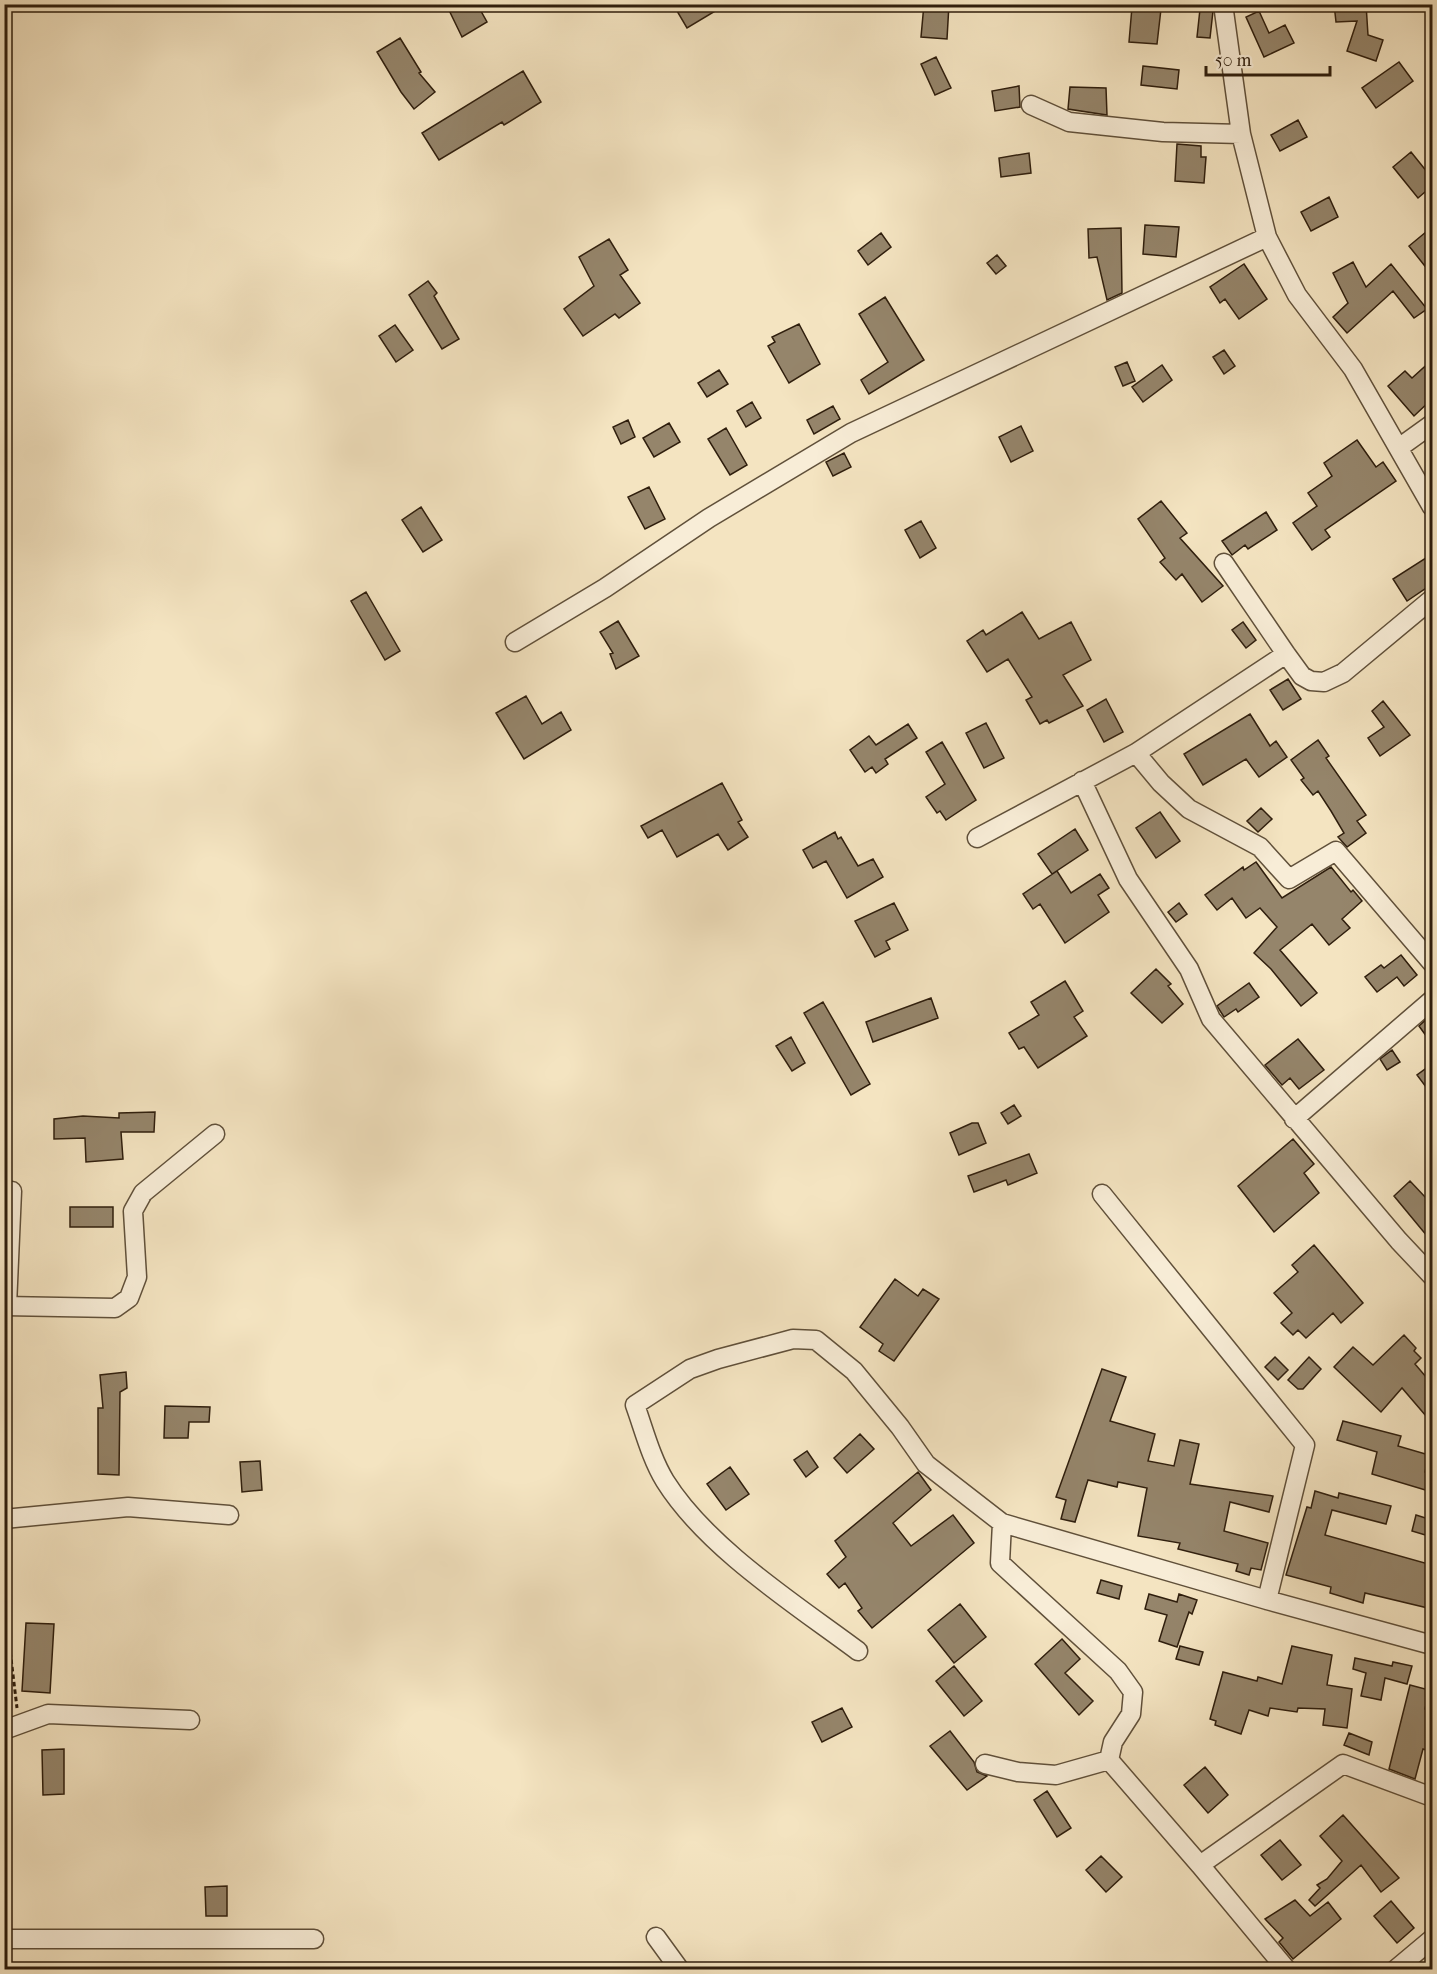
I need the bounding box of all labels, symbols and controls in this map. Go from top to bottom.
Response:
scale bar [1206,39,1330,77]
text: 50 m [1215,50,1252,71]

